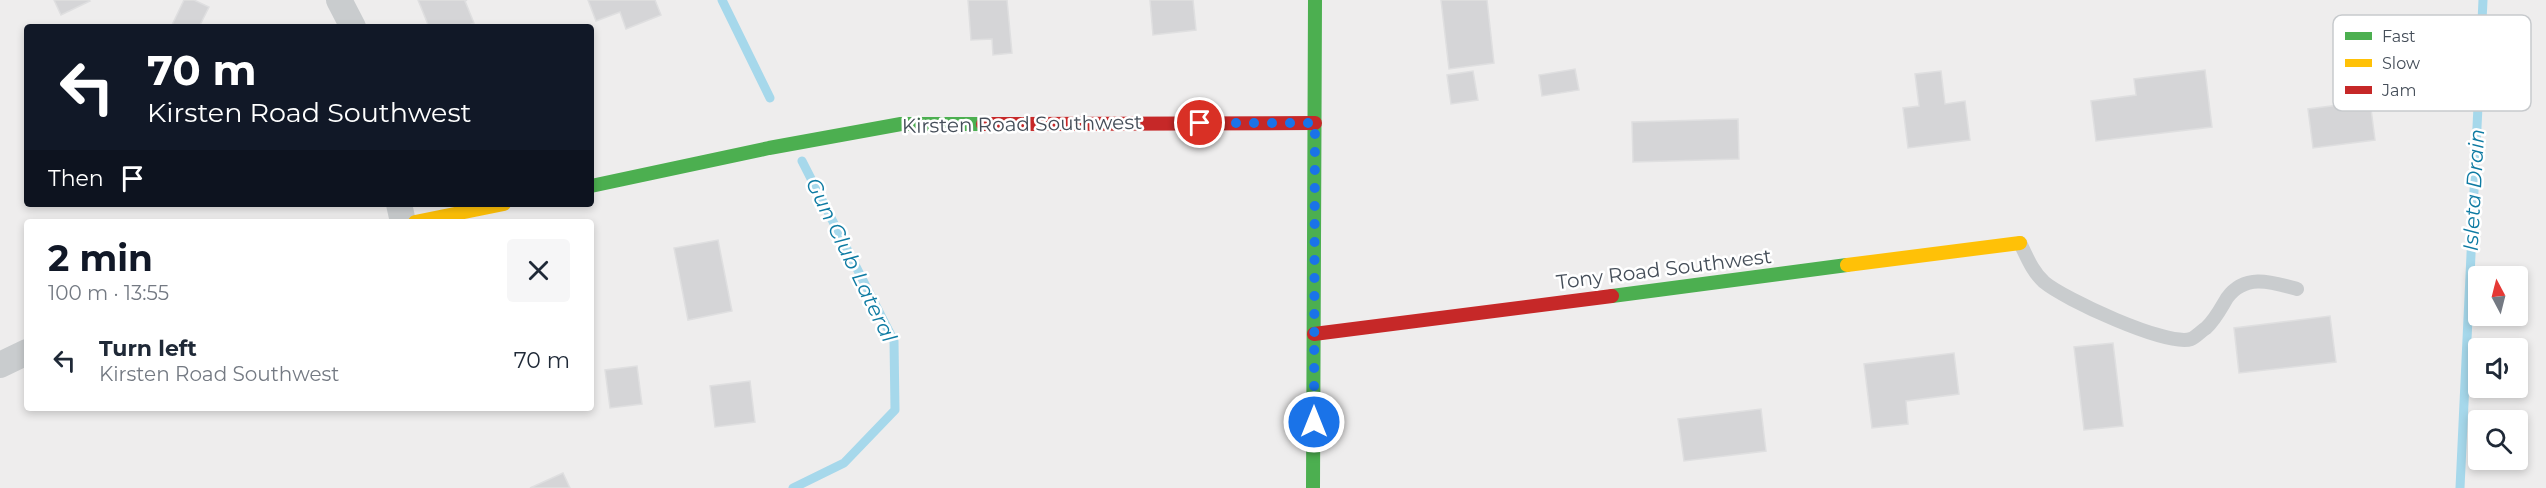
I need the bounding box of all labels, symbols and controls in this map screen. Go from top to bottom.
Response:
legend [2333,15,2531,111]
text: Fast [2382,27,2416,46]
text: 70 m [147,44,257,96]
icon: left [48,48,126,126]
text: Slow [2382,54,2420,73]
text: Jam [2381,81,2416,100]
text: Kirsten Road Southwest [147,96,472,129]
pin [1174,97,1225,148]
icon: arrive [1183,106,1216,139]
street label: Kirsten Road Southwest [902,110,1142,138]
water label: Isleta Drain [2458,128,2489,252]
icon: arrive [116,162,149,195]
text: Then [48,165,104,192]
water label: Gun Club Lateral [801,173,902,346]
text: 2 min [48,236,153,280]
button: close [507,239,570,302]
street label: Tony Road Southwest [1555,244,1773,294]
north arrow [2468,266,2528,326]
map controls [2468,266,2528,470]
text: 100 m · 13:55 [48,281,169,305]
text: Turn left [99,335,197,362]
button: sound [2468,338,2528,398]
icon: left [48,344,81,377]
text: 70 m [514,347,570,374]
text: Kirsten Road Southwest [99,362,339,386]
position arrow [1282,390,1346,454]
button: search [2468,410,2528,470]

